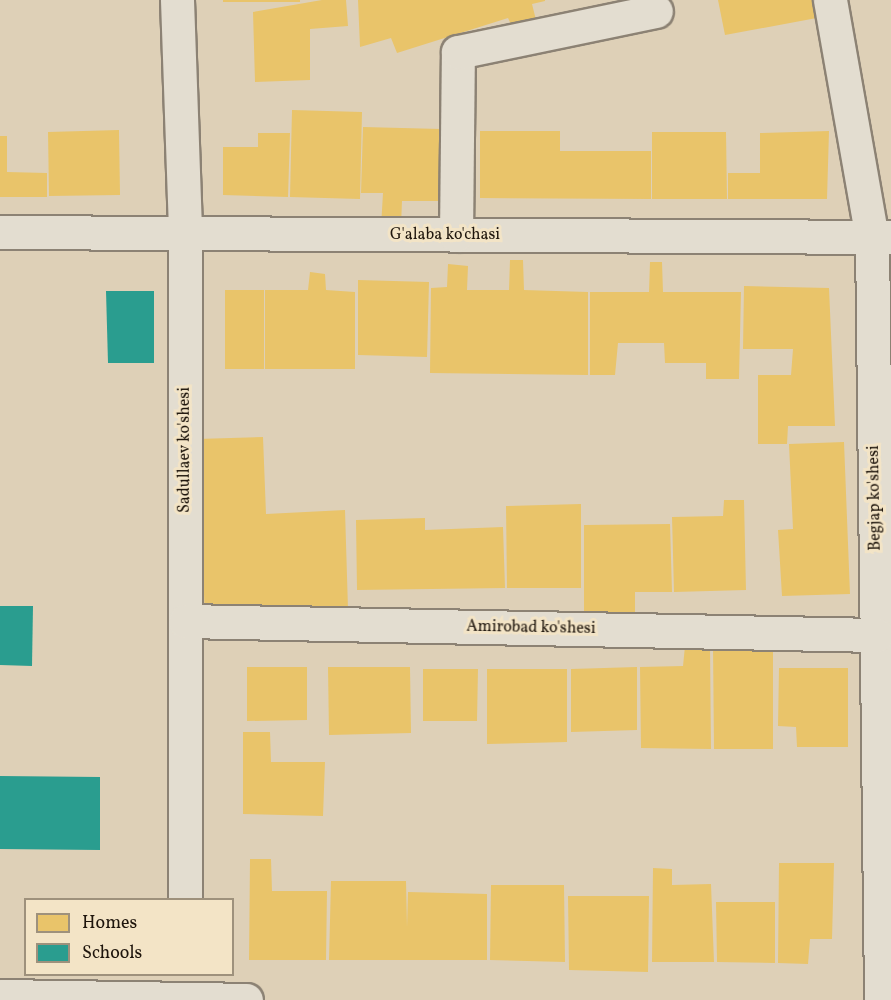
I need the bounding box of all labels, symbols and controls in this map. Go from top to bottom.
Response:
street label: G'alaba ko'chasi [390,225,500,245]
street label: Sadullaev ko'shesi [175,387,195,513]
street label: Begjap ko'shesi [864,445,886,551]
street label: Amirobad ko'shesi [466,617,596,639]
legend [24,898,234,976]
text: Homes [82,911,137,936]
text: Schools [82,941,142,966]

